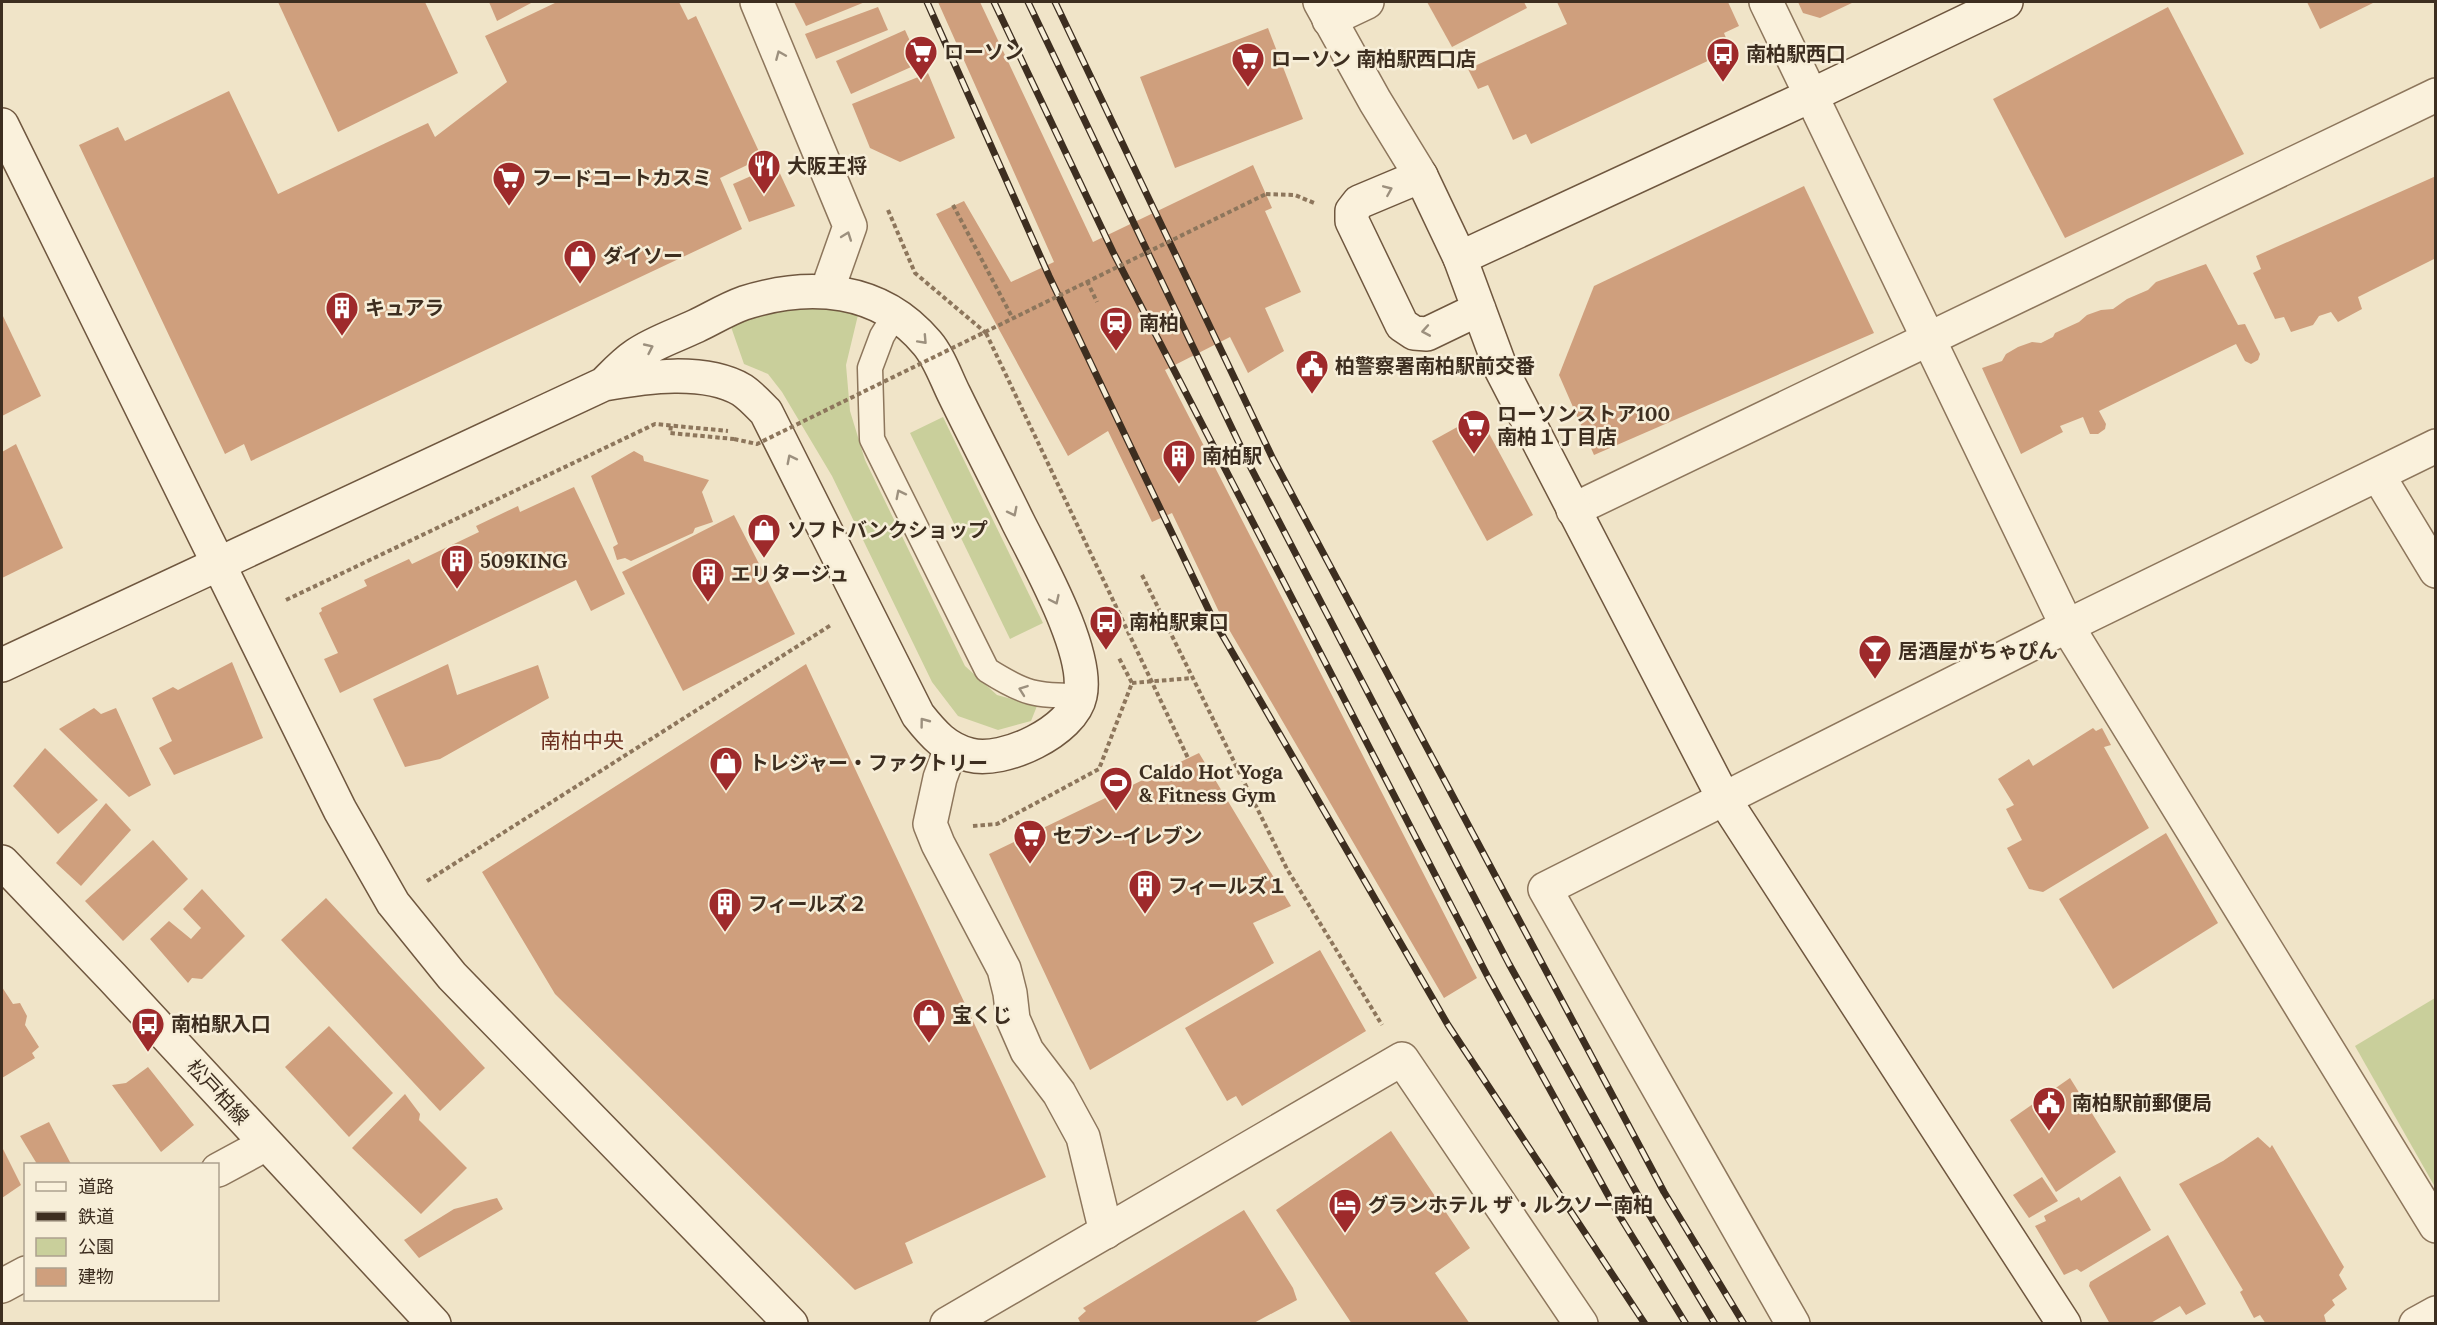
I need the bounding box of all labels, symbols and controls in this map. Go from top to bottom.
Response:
supermarket icon: ローソン [903,34,939,81]
bus stop icon: 南柏駅西口 [1705,36,1741,83]
place label: ローソン [944,39,1024,64]
supermarket icon: ローソン 南柏駅西口店 [1230,41,1266,88]
place label: 南柏駅西口 [1746,41,1846,66]
place label: ローソン 南柏駅西口店 [1271,46,1476,71]
one-way arrow [775,51,787,62]
restaurant icon: 大阪王将 [746,148,782,195]
place label: 大阪王将 [787,153,867,178]
supermarket icon: フードコートカスミ [491,160,527,207]
place label: フードコートカスミ [532,165,712,190]
one-way arrow [1382,185,1393,197]
one-way arrow [839,231,852,242]
shop icon: ダイソー [562,238,598,285]
place label: ダイソー [603,243,683,268]
building icon: キュアラ [324,290,360,337]
place label: キュアラ [365,295,445,320]
station icon: 南柏 [1098,305,1134,352]
place label: 南柏 [1139,310,1179,335]
one-way arrow [1421,325,1431,337]
one-way arrow [916,333,927,343]
one-way arrow [643,344,654,356]
public building icon: 柏警察署南柏駅前交番 [1294,348,1330,395]
place label: 柏警察署南柏駅前交番 [1335,353,1535,378]
place label: ローソンストア100 南柏１丁目店 [1497,401,1670,449]
supermarket icon: ローソンストア100 南柏１丁目店 [1456,408,1492,455]
building icon: 南柏駅 [1161,438,1197,485]
place label: 南柏駅 [1202,443,1262,468]
one-way arrow [786,454,798,465]
one-way arrow [895,490,907,501]
one-way arrow [1006,506,1018,517]
shop icon: ソフトバンクショップ [746,512,782,559]
place label: ソフトバンクショップ [787,517,988,542]
building icon: 509KING [439,543,475,590]
place label: 509KING [480,548,567,573]
building icon: エリタージュ [690,556,726,603]
place label: エリタージュ [731,561,849,586]
one-way arrow [1048,594,1060,605]
bus stop icon: 南柏駅東口 [1088,604,1124,651]
place label: 南柏駅東口 [1129,609,1229,634]
bar icon: 居酒屋がちゃぴん [1857,633,1893,680]
place label: 居酒屋がちゃぴん [1898,638,2058,663]
one-way arrow [1018,684,1029,697]
one-way arrow [920,717,931,728]
district label: 南柏中央 [540,727,624,754]
shop icon: トレジャー・ファクトリー [708,745,744,792]
place label: トレジャー・ファクトリー [749,750,988,775]
place label: Caldo Hot Yoga & Fitness Gym [1139,759,1283,807]
sports icon: Caldo Hot Yoga & Fitness Gym [1098,765,1134,812]
supermarket icon: セブン-イレブン [1012,818,1048,865]
place label: セブン-イレブン [1053,823,1202,848]
building icon: フィールズ１ [1127,868,1163,915]
place label: フィールズ１ [1168,873,1288,898]
building icon: フィールズ２ [707,886,743,933]
place label: フィールズ２ [748,891,868,916]
shop icon: 宝くじ [911,997,947,1044]
place label: 宝くじ [952,1002,1012,1027]
bus stop icon: 南柏駅入口 [130,1006,166,1053]
place label: 南柏駅入口 [171,1011,271,1036]
street label: 松戸柏線 [182,1054,255,1129]
public building icon: 南柏駅前郵便局 [2031,1085,2067,1132]
place label: 南柏駅前郵便局 [2072,1090,2212,1115]
legend [24,1163,219,1301]
text: 道路 [78,1175,114,1198]
hotel icon: グランホテル ザ・ルクソー南柏 [1327,1187,1363,1234]
place label: グランホテル ザ・ルクソー南柏 [1368,1192,1653,1217]
text: 鉄道 [78,1205,114,1228]
text: 公園 [78,1235,114,1258]
text: 建物 [78,1265,114,1288]

